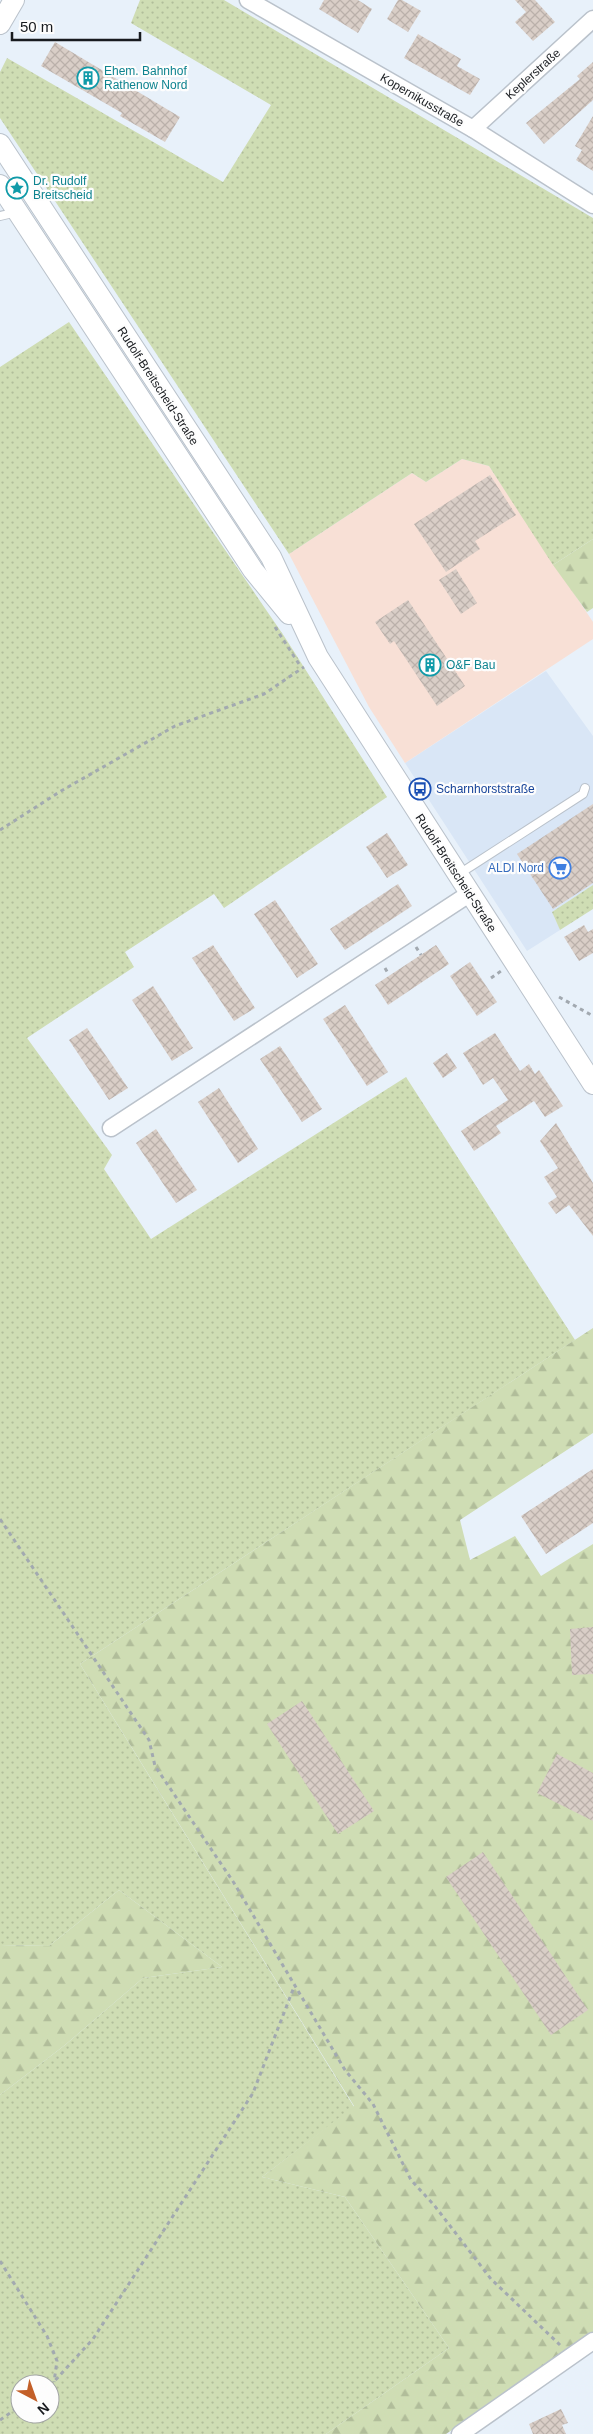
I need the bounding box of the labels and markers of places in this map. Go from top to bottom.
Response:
place label: Ehem. Bahnhof Rathenow Nord [104,64,187,92]
building icon: Ehem. Bahnhof Rathenow Nord [76,66,100,90]
place label: Dr. Rudolf Breitscheid [33,174,92,202]
place icon: Dr. Rudolf Breitscheid [5,176,29,200]
building icon: O&F Bau [418,653,442,677]
place label: O&F Bau [446,658,495,672]
bus stop icon: Scharnhorststraße [408,777,432,801]
place label: Scharnhorststraße [436,782,535,796]
supermarket icon: ALDI Nord [548,856,572,880]
place label: ALDI Nord [488,861,544,875]

